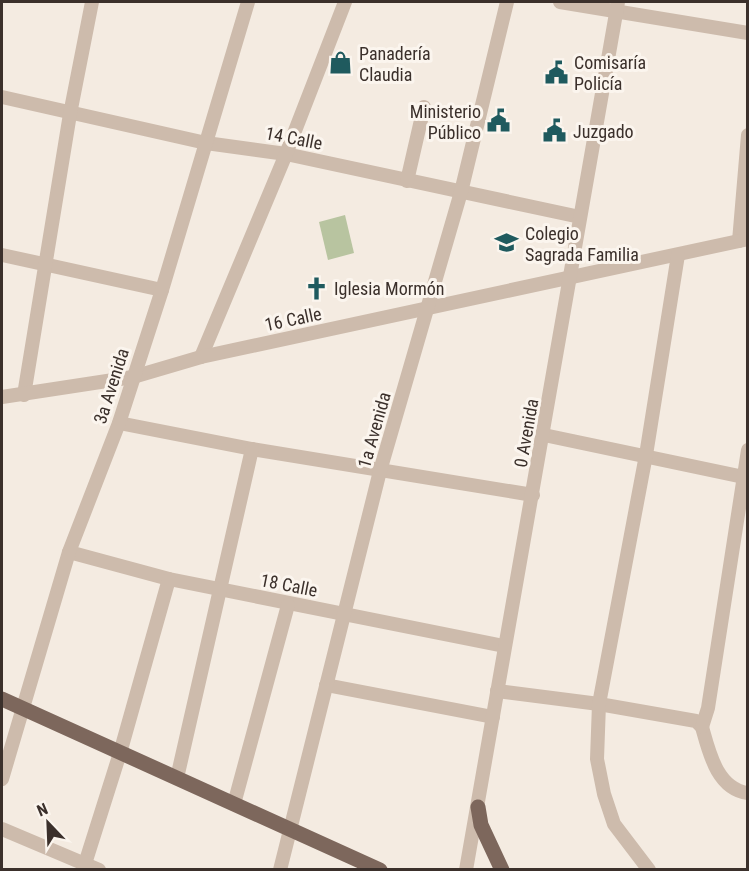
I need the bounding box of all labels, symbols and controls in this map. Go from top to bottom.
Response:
place label: Panadería Claudia [359,43,431,85]
shop icon: Panadería Claudia [328,50,354,76]
place label: Comisaría Policía [574,52,646,94]
public building icon: Comisaría Policía [543,59,569,85]
place label: Ministerio Público [410,101,481,143]
public building icon: Ministerio Público [486,108,512,134]
public building icon: Juzgado [542,118,568,144]
place label: Juzgado [573,121,634,142]
street label: 14 Calle [264,122,324,154]
place label: Colegio Sagrada Familia [525,223,639,265]
school or university icon: Colegio Sagrada Familia [494,230,520,256]
church icon: Iglesia Mormón [303,275,329,301]
place label: Iglesia Mormón [334,278,444,299]
street label: 16 Calle [263,303,323,335]
street label: 3a Avenida [89,346,133,426]
street label: 1a Avenida [353,390,395,470]
street label: 0 Avenida [510,397,542,469]
street label: 18 Calle [259,569,319,601]
north arrow [18,793,78,853]
text: N [34,799,51,820]

